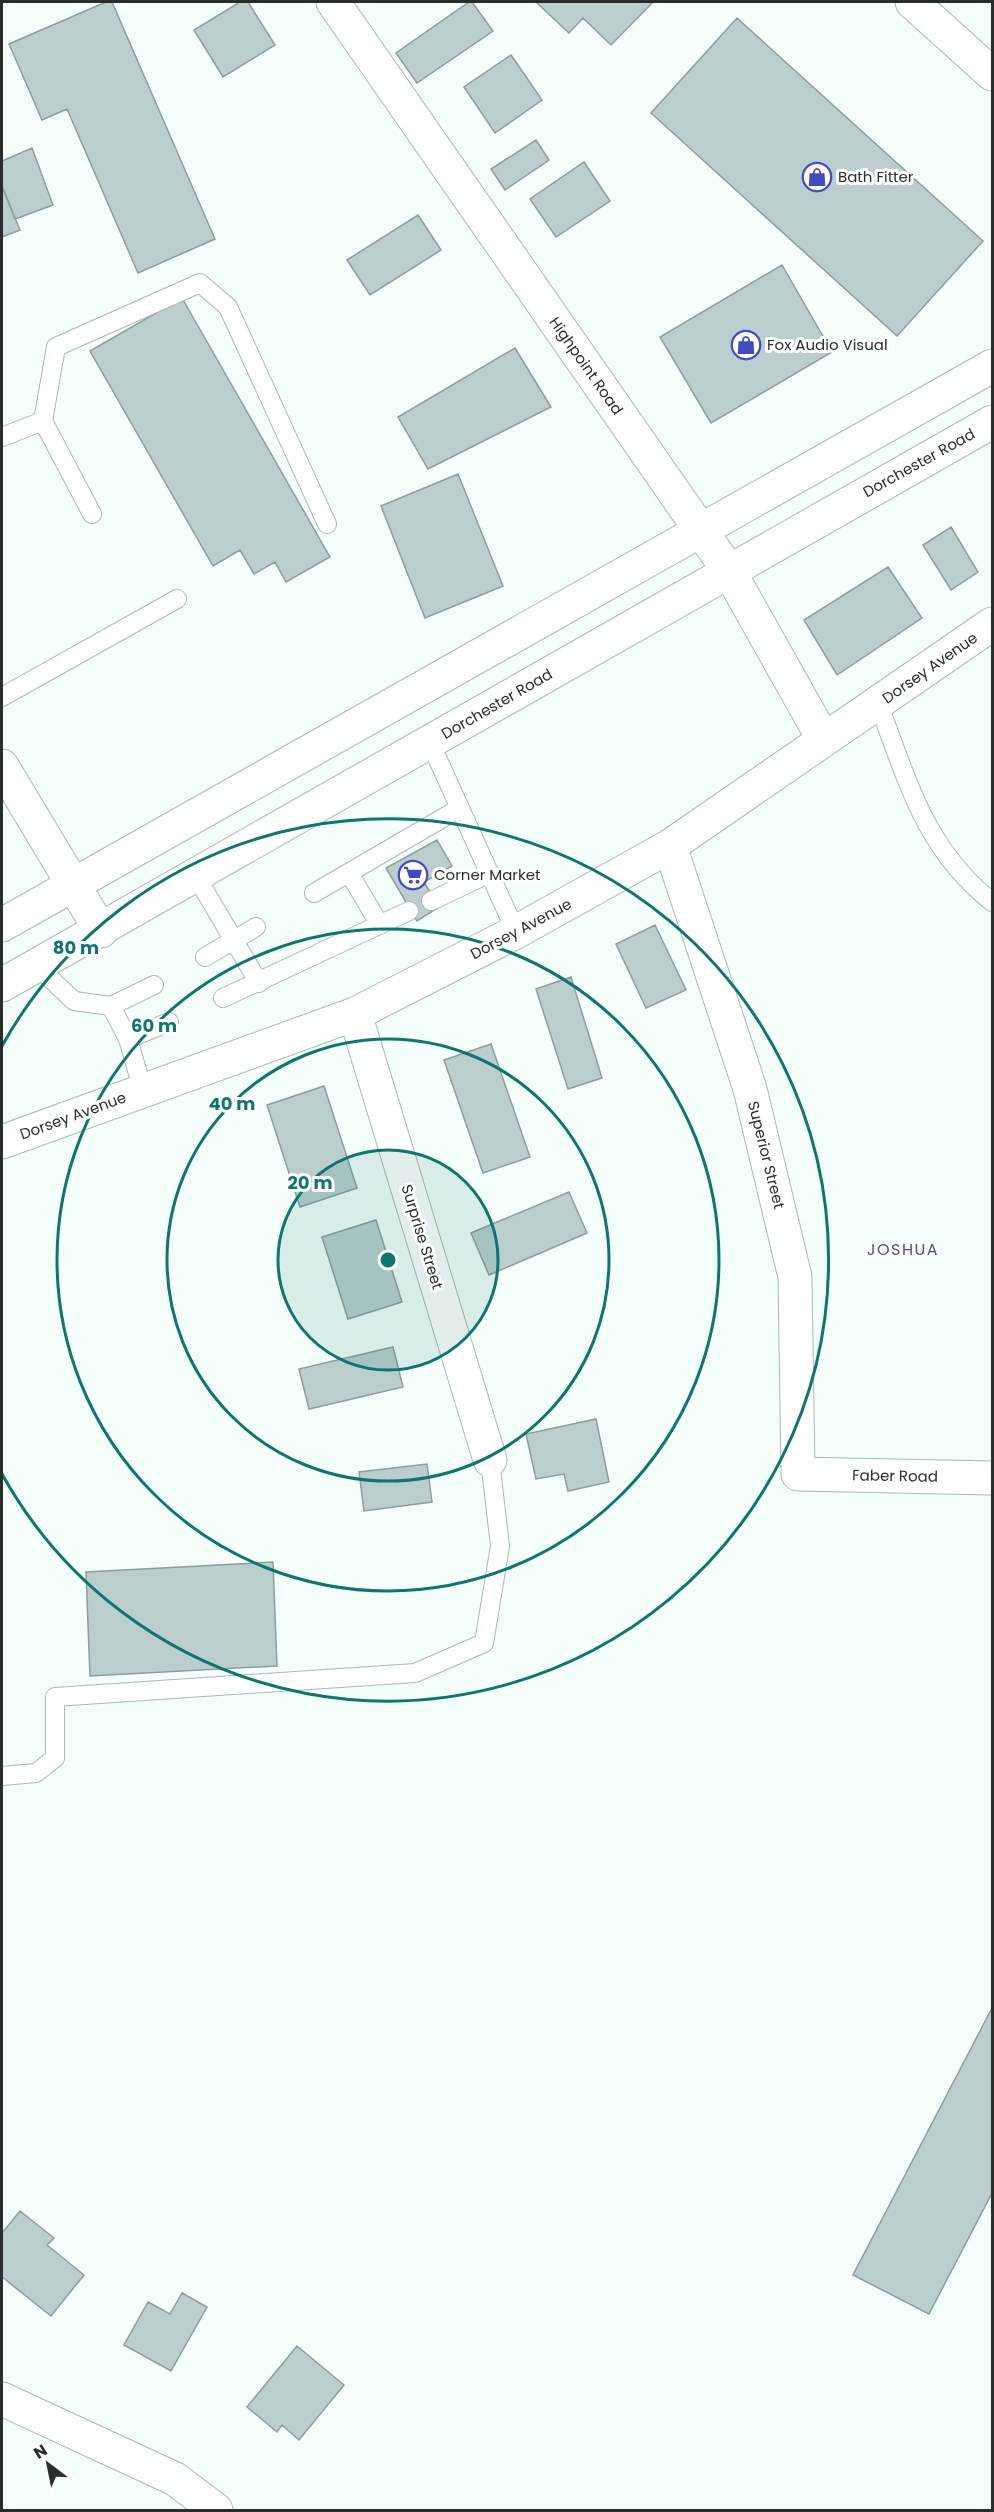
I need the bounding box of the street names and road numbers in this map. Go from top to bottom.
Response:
street label: Highpoint Road [545,312,628,419]
street label: Dorchester Road [859,423,979,502]
street label: Dorsey Avenue [878,627,981,708]
street label: Dorchester Road [437,663,556,744]
street label: Dorsey Avenue [467,893,575,964]
street label: Dorsey Avenue [17,1087,129,1145]
street label: Superior Street [743,1099,790,1211]
street label: Surprise Street [397,1182,448,1292]
street label: Faber Road [852,1464,938,1487]

